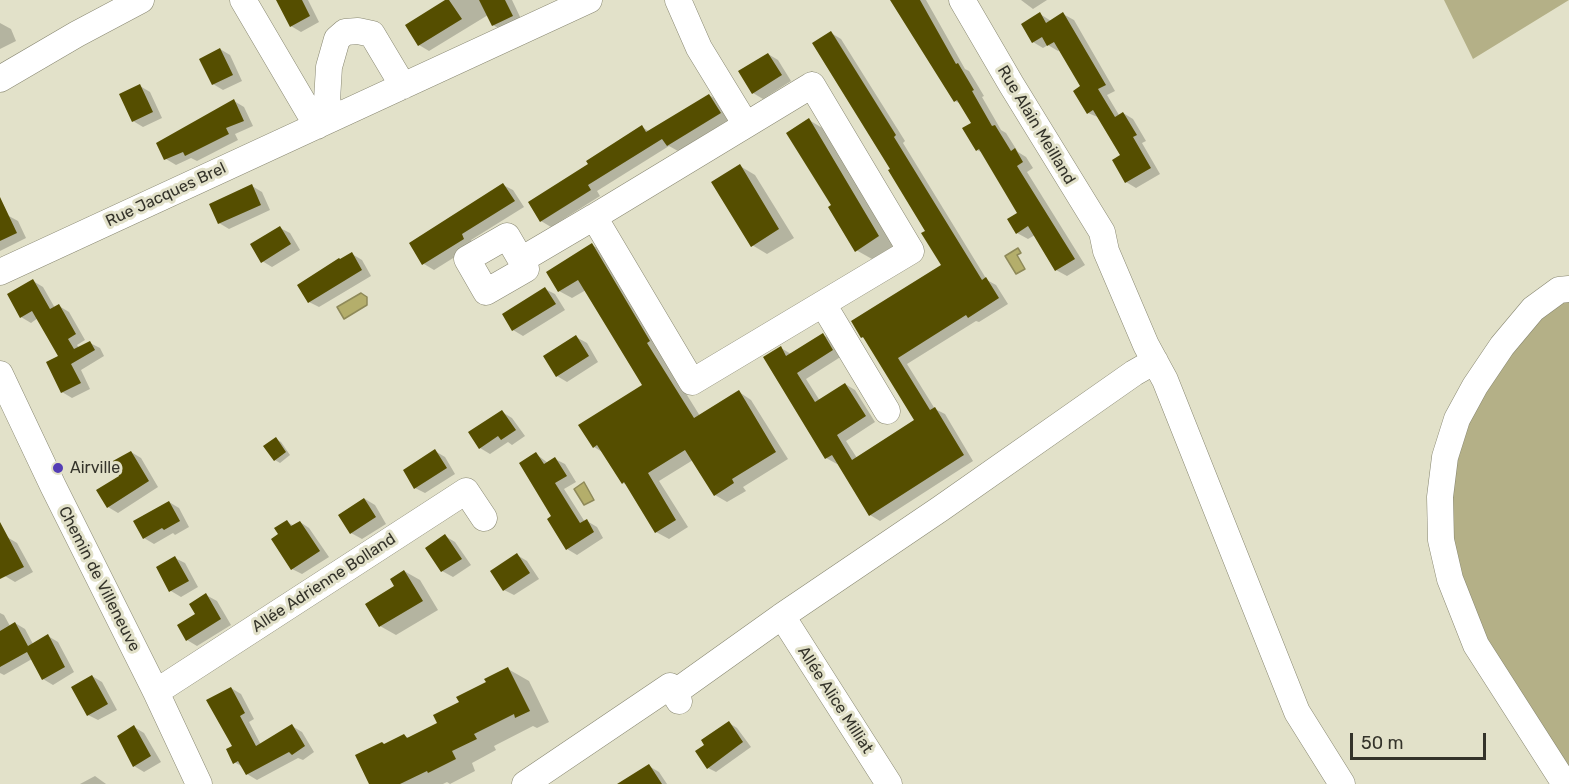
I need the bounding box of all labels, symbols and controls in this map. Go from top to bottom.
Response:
street label: Rue Alain Meilland [993,62,1079,188]
street label: Rue Jacques Brel [103,159,229,231]
place label: Airville [70,458,120,478]
marker: Airville [51,461,65,475]
street label: Chemin de Villeneuve [54,503,144,655]
street label: Allée Adrienne Bolland [249,529,399,637]
street label: Allée Alice Milliat [793,643,877,757]
scale bar [1353,721,1490,759]
text: 50 m [1361,732,1404,754]

